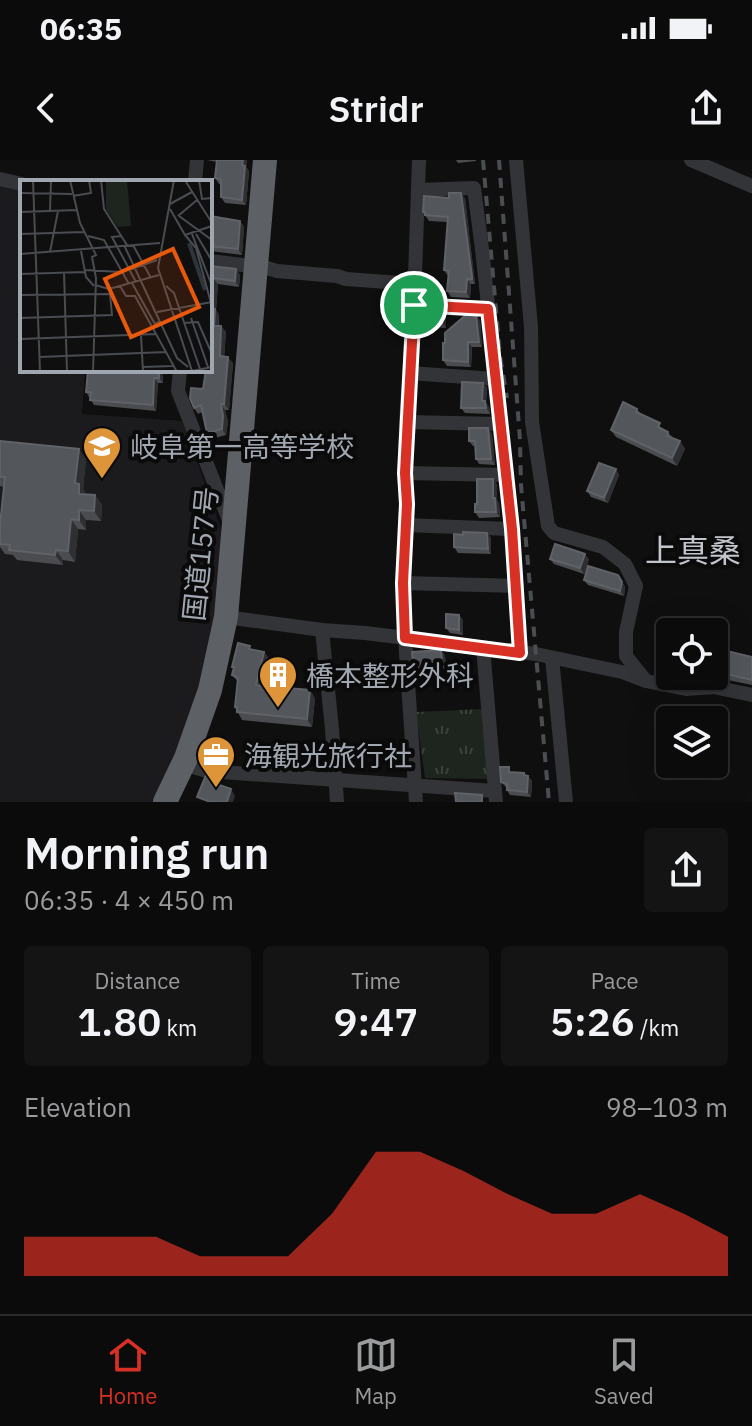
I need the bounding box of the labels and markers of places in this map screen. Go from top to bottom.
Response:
pin [380,271,448,339]
school or university icon: 岐阜第一高等学校 [81,425,123,480]
place label: 岐阜第一高等学校 [130,428,354,465]
building icon: 橋本整形外科 [257,654,299,709]
place label: 橋本整形外科 [306,657,474,694]
office icon: 海観光旅行社 [195,734,237,789]
place label: 海観光旅行社 [244,737,412,774]

